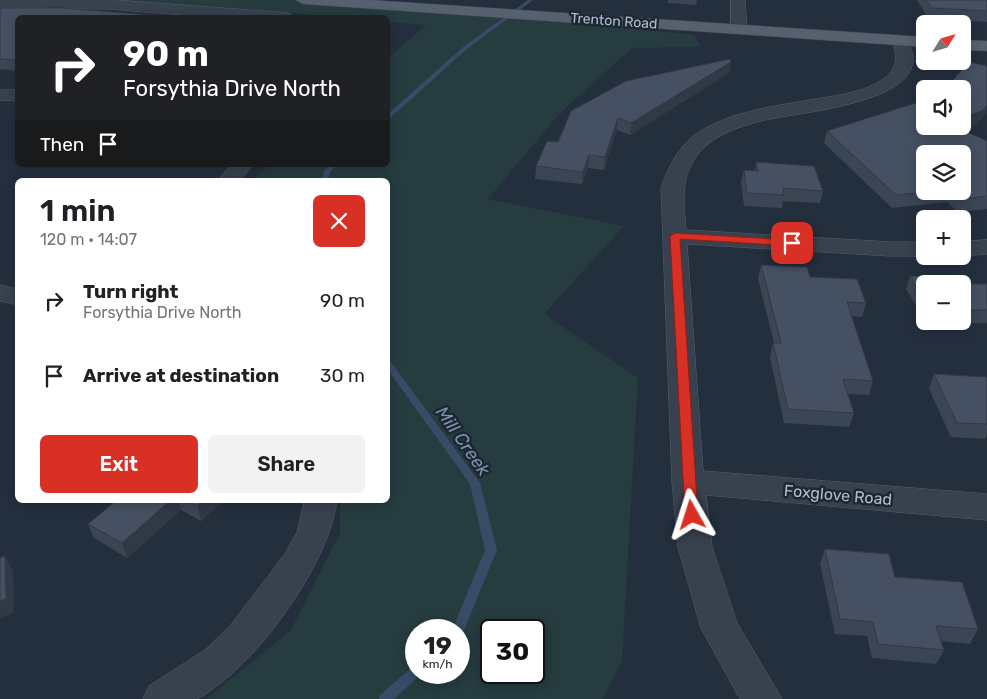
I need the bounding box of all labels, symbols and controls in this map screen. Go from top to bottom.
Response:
street label: Trenton Road [570,9,658,33]
north arrow [916,15,971,70]
map controls [916,15,971,330]
text: 90 m [123,33,209,75]
icon: right [40,35,105,100]
text: Forsythia Drive North [123,75,341,102]
button: sound [916,80,971,135]
icon: arrive [94,130,122,158]
text: Then [40,133,84,156]
button: layers [916,145,971,200]
text: 1 min [40,193,115,229]
button: close [313,195,365,247]
button: + [916,210,971,265]
pin [771,222,813,264]
icon: arrive [778,229,806,257]
text: 120 m · 14:07 [40,230,137,249]
button: − [916,275,971,330]
text: Turn right [83,280,178,303]
icon: right [40,287,68,315]
text: 90 m [320,289,365,312]
text: Forsythia Drive North [83,303,242,322]
icon: arrive [40,362,68,390]
text: Arrive at destination [83,364,279,387]
text: 30 m [320,364,365,387]
water label: Mill Creek [431,402,495,481]
button: Exit [40,435,198,493]
button: Share [208,435,365,493]
street label: Foxglove Road [783,481,893,509]
position arrow [665,488,717,540]
speed limit sign: 30 [480,619,545,684]
text: 19 [423,631,452,660]
text: km/h [423,657,452,671]

